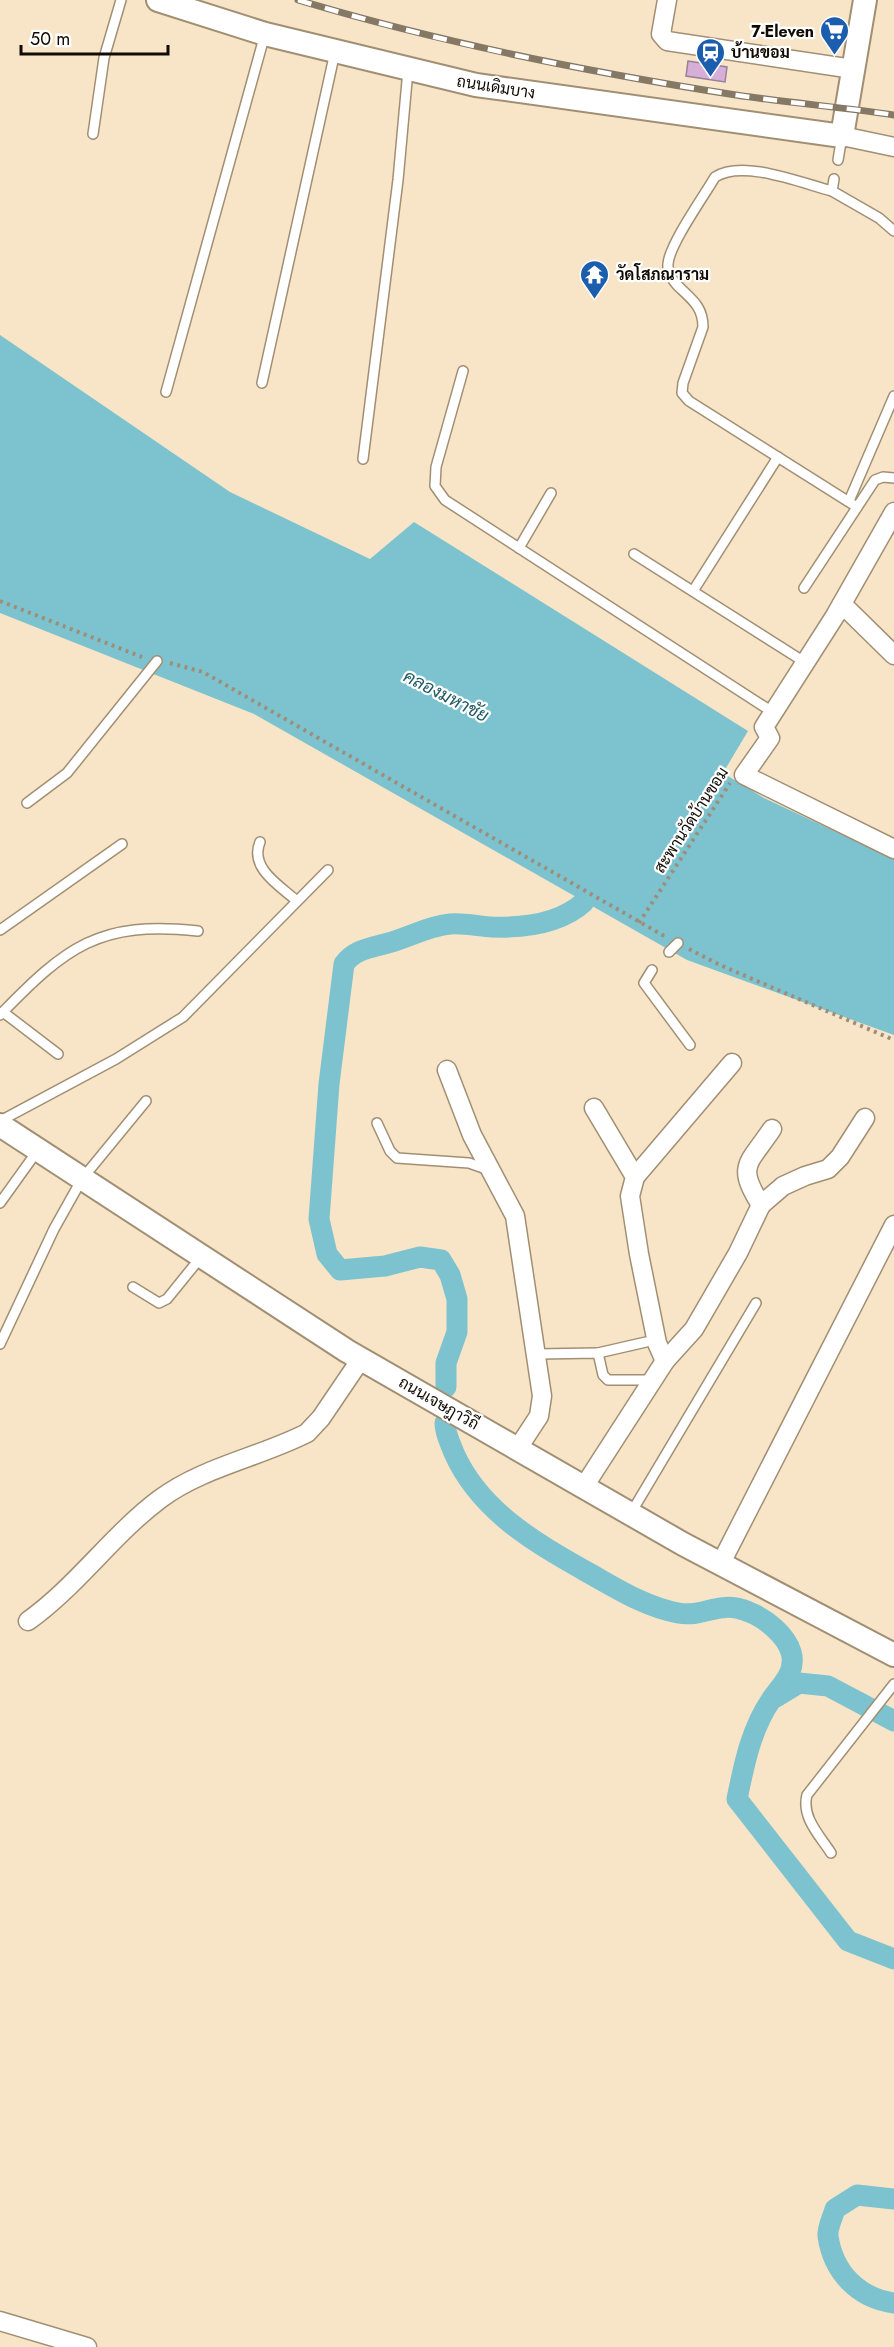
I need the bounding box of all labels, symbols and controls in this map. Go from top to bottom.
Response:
supermarket icon: 7-Eleven [819,15,851,57]
scale bar [21,18,168,56]
place label: 7-Eleven [751,20,814,43]
text: 50 m [30,26,70,52]
station icon: บ้านขอม [694,36,726,78]
place label: บ้านขอม [731,41,790,64]
street label: ถนนเดิมบาง [455,69,537,105]
temple icon: วัดโสภณาราม [579,258,611,300]
place label: วัดโสภณาราม [616,263,709,286]
water label: คลองมหาชัย [399,663,493,729]
street label: สะพานวัดบ้านขอม [648,763,734,877]
street label: ถนนเจษฎาวิถี [395,1371,483,1435]

